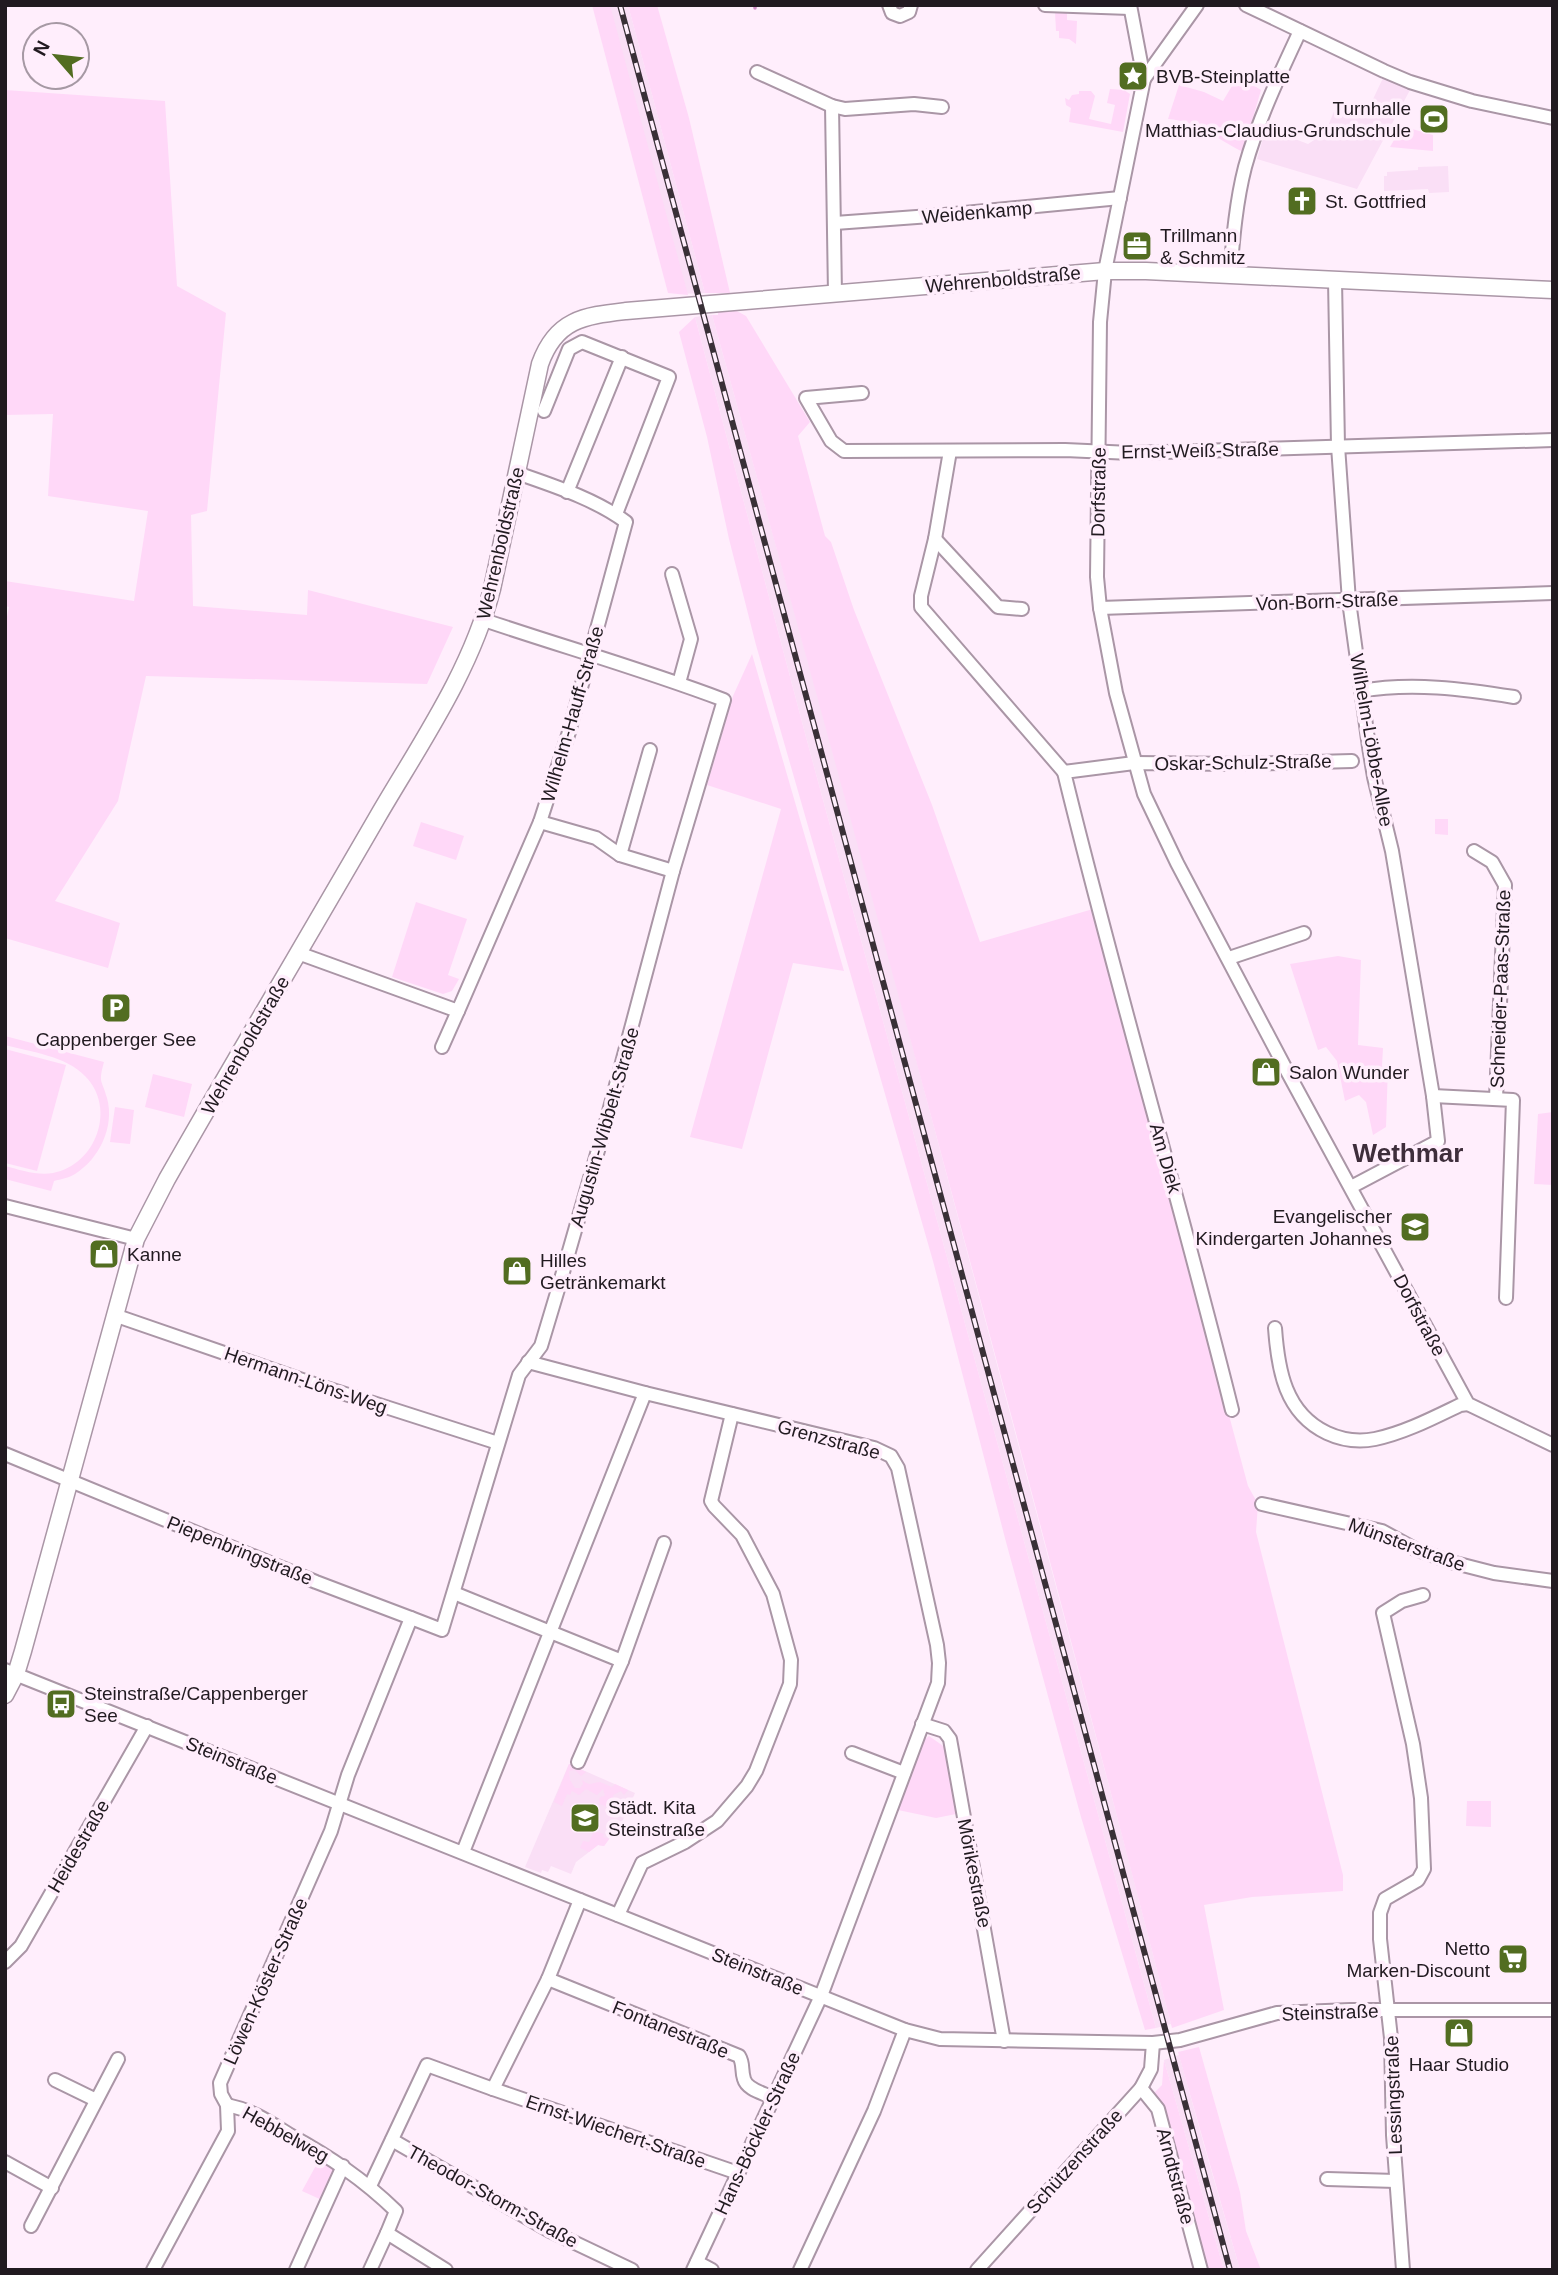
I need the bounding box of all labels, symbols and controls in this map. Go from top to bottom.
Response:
north arrow [21,21,91,91]
text: N [29,37,54,59]
place icon: BVB-Steinplatte [1116,59,1150,93]
place label: BVB-Steinplatte [1156,66,1290,87]
place label: Turnhalle Matthias-Claudius-Grundschule [1145,98,1411,141]
sports icon: Turnhalle Matthias-Claudius-Grundschule [1417,102,1451,136]
church icon: St. Gottfried [1285,184,1319,218]
place label: St. Gottfried [1325,191,1426,212]
street label: Weidenkamp [921,197,1033,228]
place label: Trillmann & Schmitz [1160,225,1246,268]
office icon: Trillmann & Schmitz [1120,229,1154,263]
street label: Wehrenboldstraße [924,262,1082,297]
street label: Ernst-Weiß-Straße [1121,439,1279,462]
street label: Dorfstraße [1087,447,1110,537]
street label: Wehrenboldstraße [473,465,528,621]
street label: Von-Born-Straße [1255,589,1399,614]
street label: Wilhelm-Hauff-Straße [537,624,608,805]
street label: Wilhelm-Löbbe-Allee [1346,652,1397,828]
street label: Oskar-Schulz-Straße [1154,750,1332,775]
street label: Schneider-Paas-Straße [1487,889,1514,1089]
street label: Wehrenboldstraße [197,972,294,1118]
parking icon: Cappenberger See [99,991,133,1025]
street label: Augustin-Wibbelt-Straße [566,1025,643,1230]
place label: Cappenberger See [36,1029,196,1050]
shop icon: Salon Wunder [1249,1055,1283,1089]
place label: Salon Wunder [1289,1062,1410,1083]
street label: Am Diek [1146,1121,1186,1196]
district label: Wethmar [1353,1138,1463,1168]
place label: Evangelischer Kindergarten Johannes [1196,1206,1393,1249]
school or university icon: Evangelischer Kindergarten Johannes [1398,1210,1432,1244]
shop icon: Kanne [87,1237,121,1271]
place label: Kanne [127,1244,182,1265]
place label: Hilles Getränkemarkt [540,1250,666,1293]
shop icon: Hilles Getränkemarkt [500,1254,534,1288]
street label: Dorfstraße [1389,1271,1450,1360]
street label: Hermann-Löns-Weg [222,1343,390,1418]
street label: Grenzstraße [775,1416,883,1463]
street label: Piepenbringstraße [164,1512,316,1589]
street label: Münsterstraße [1346,1514,1468,1575]
place label: Steinstraße/Cappenberger See [84,1683,309,1726]
bus stop icon: Steinstraße/Cappenberger See [44,1687,78,1721]
street label: Steinstraße [183,1733,281,1788]
street label: Heidestraße [43,1796,113,1896]
place label: Städt. Kita Steinstraße [608,1797,705,1840]
school or university icon: Städt. Kita Steinstraße [568,1801,602,1835]
street label: Mörikestraße [954,1817,995,1930]
street label: Löwen-Köster-Straße [219,1894,312,2068]
place label: Netto Marken-Discount [1346,1938,1491,1981]
supermarket icon: Netto Marken-Discount [1496,1942,1530,1976]
street label: Steinstraße [709,1944,807,1999]
street label: Fontanestraße [610,1997,732,2062]
street label: Steinstraße [1281,2000,1379,2025]
shop icon: Haar Studio [1442,2016,1476,2050]
street label: Lessingstraße [1381,2035,1406,2155]
street label: Hans-Böckler-Straße [710,2048,804,2218]
place label: Haar Studio [1409,2054,1509,2075]
street label: Ernst-Wiechert-Straße [523,2091,709,2172]
street label: Hebbelweg [239,2102,332,2167]
street label: Schützenstraße [1022,2105,1127,2218]
street label: Arndtstraße [1153,2125,1199,2227]
street label: Theodor-Storm-Straße [404,2141,581,2252]

